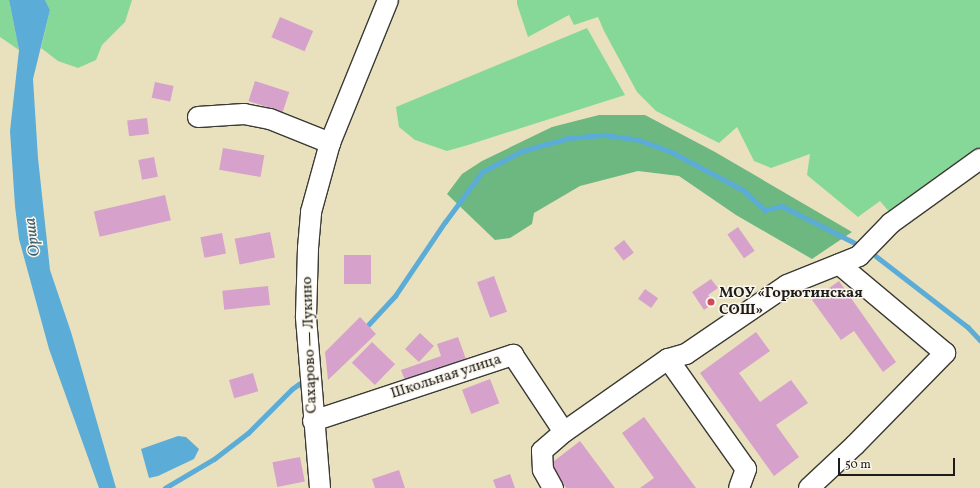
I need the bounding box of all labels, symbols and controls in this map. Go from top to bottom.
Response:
water label: Орша [21,216,45,258]
street label: Сахарово — Лукино [299,276,321,414]
place label: МОУ «Горютинская СОШ» [719,284,863,319]
marker: МОУ «Горютинская СОШ» [706,297,716,307]
street label: Школьная улица [388,351,504,403]
scale bar [840,450,957,476]
text: 50 m [845,457,871,473]

